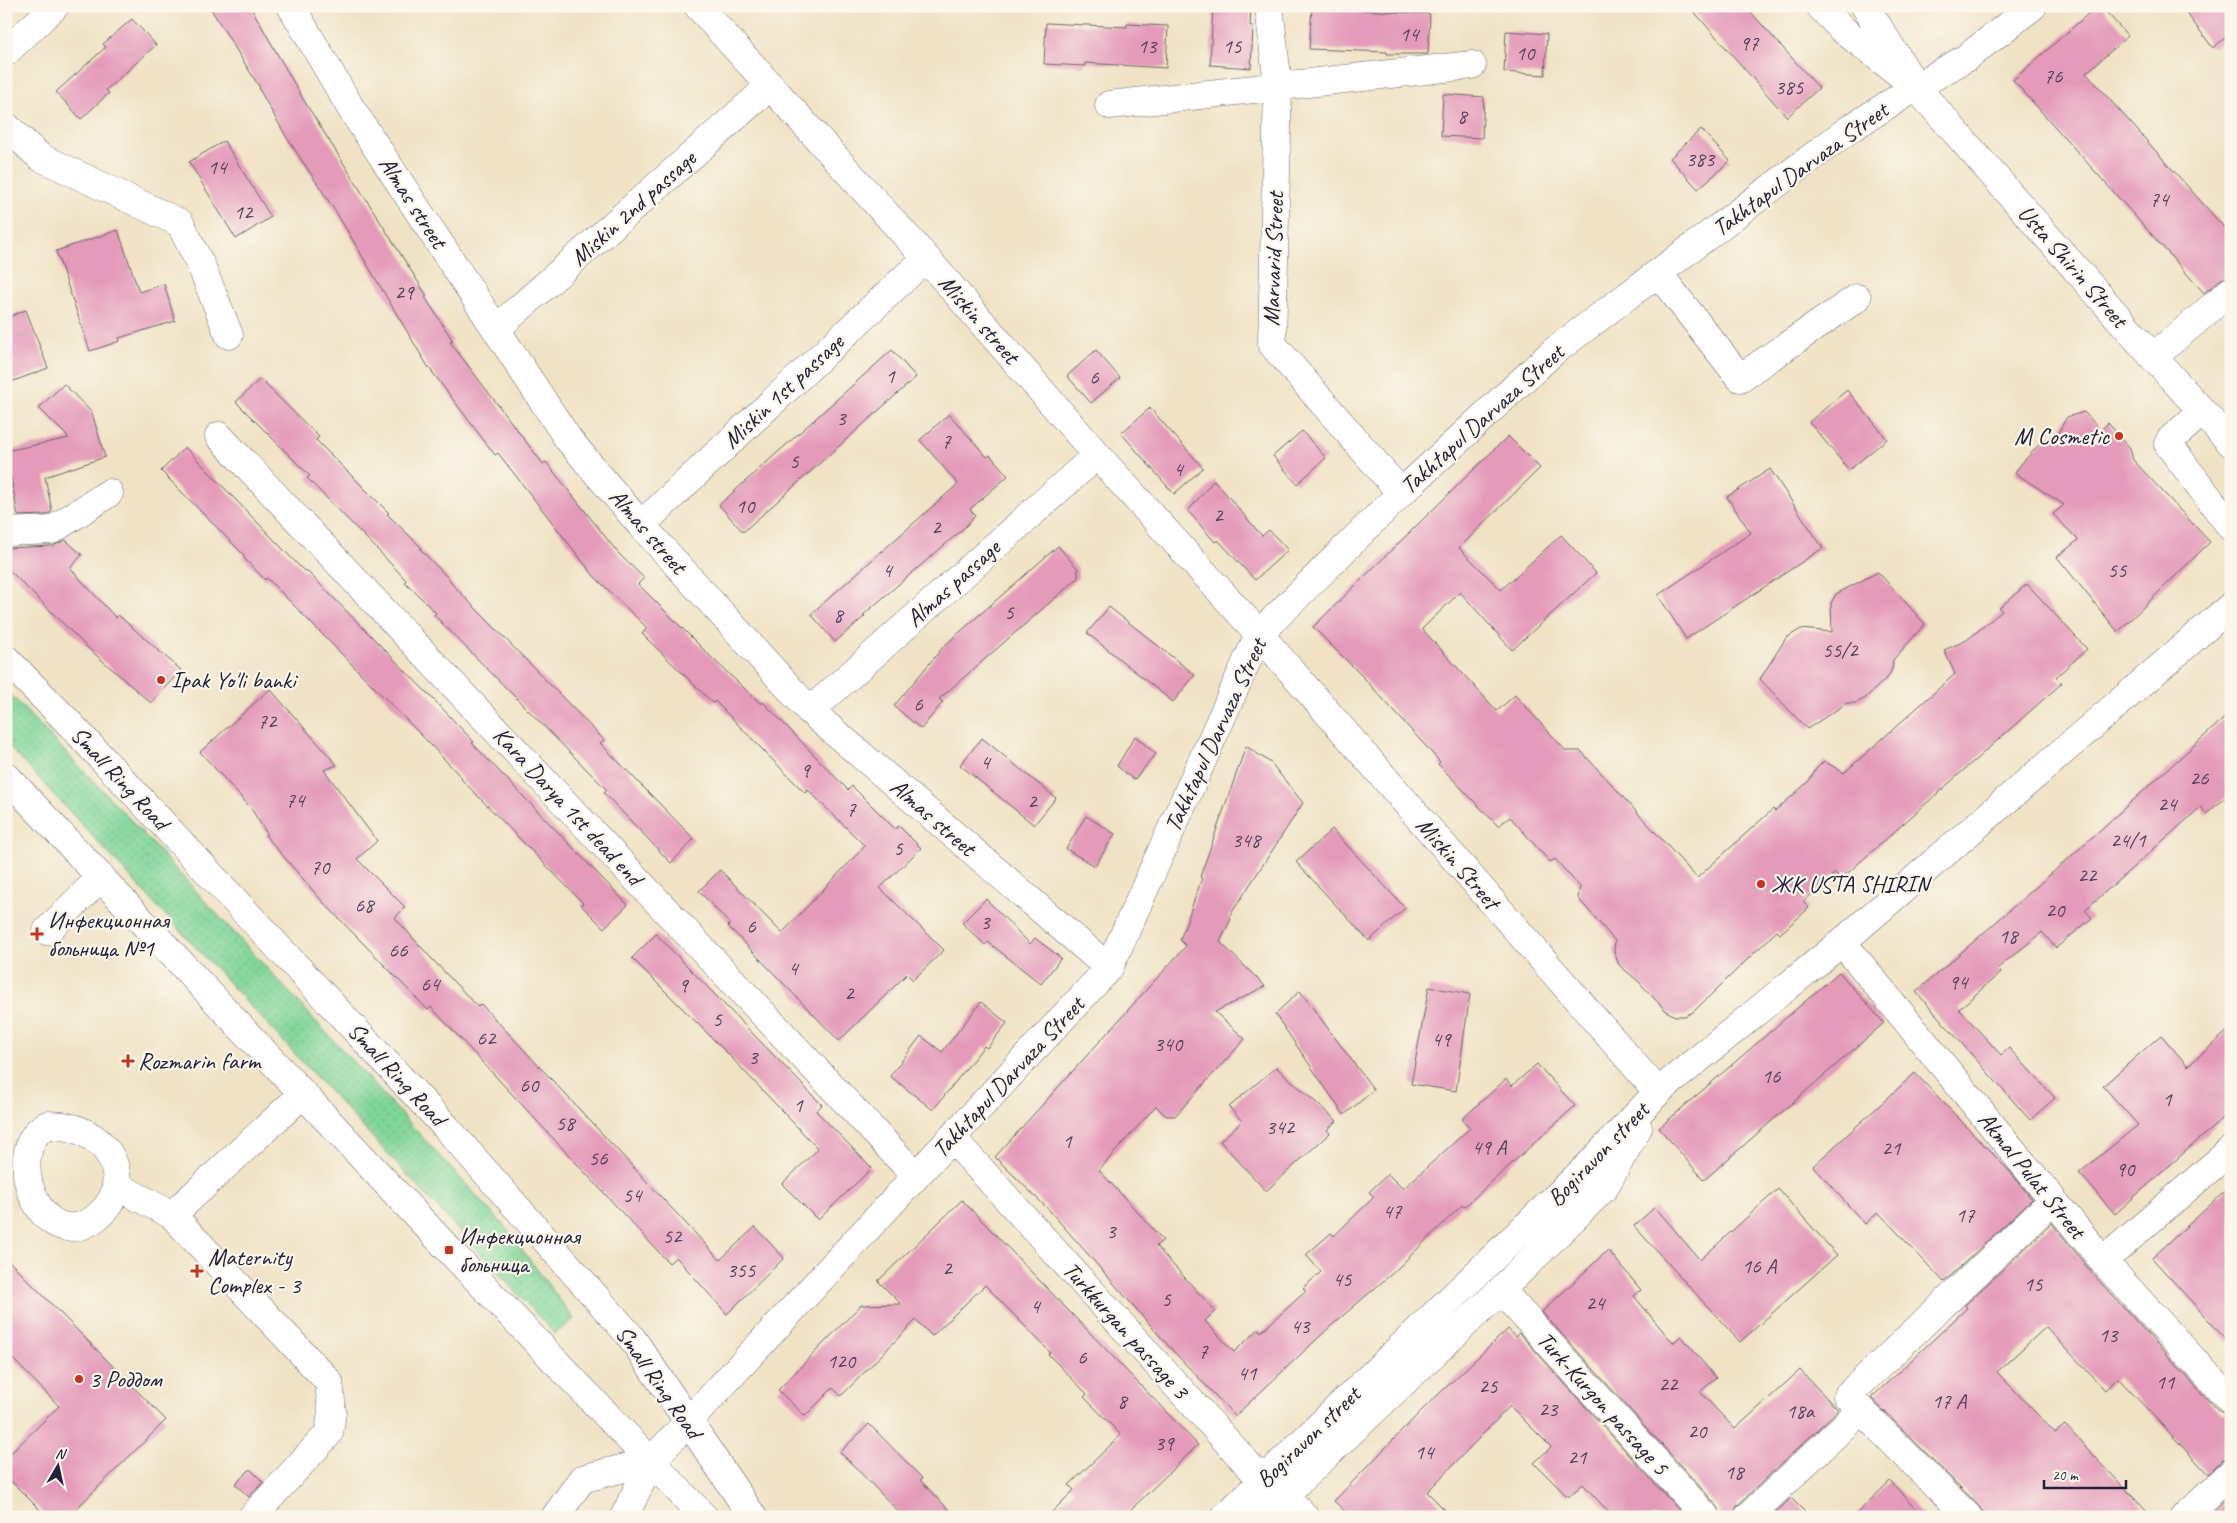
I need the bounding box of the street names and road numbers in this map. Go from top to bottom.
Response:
street label: Takhtapul Darvaza Street [1706,94,1895,243]
street label: Miskin 2nd passage [564,142,704,272]
street label: Almas street [372,150,455,255]
street label: Marvarid Street [1256,189,1290,327]
street label: Usta Shirin Street [2012,198,2136,335]
street label: Miskin street [932,268,1027,371]
street label: Miskin 1st passage [716,326,851,455]
street label: Takhtapul Darvaza Street [1394,336,1572,500]
street label: Almas street [603,482,695,581]
street label: Almas passage [900,531,1008,633]
street label: Takhtapul Darvaza Street [1157,632,1274,836]
street label: Small Ring Road [64,720,178,839]
street label: Kаra Darya 1st dead end [487,720,652,894]
street label: Almas street [884,772,983,864]
street label: Miskin Street [1410,811,1508,918]
street label: Takhtapul Darvaza Street [925,989,1092,1164]
street label: Small Ring Road [341,1016,455,1135]
street label: Bogiravon street [1541,1094,1657,1213]
street label: Akmal Pulat Street [1972,1105,2094,1246]
street label: Turkkurgan passage 3 [1056,1255,1197,1407]
street label: Small Ring Road [609,1320,711,1447]
street label: Turk-Kurgon passage 5 [1531,1325,1676,1482]
street label: Bogiravon street [1249,1378,1368,1494]

